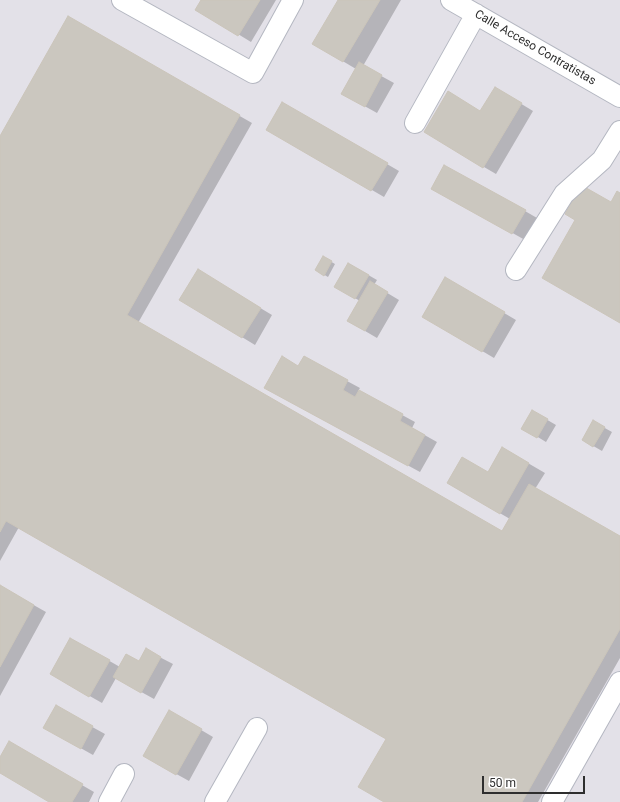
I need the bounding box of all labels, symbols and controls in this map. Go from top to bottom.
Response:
street label: Calle Acceso Contratistas [472,7,598,89]
scale bar [484,768,587,794]
text: 50 m [489,776,516,790]

